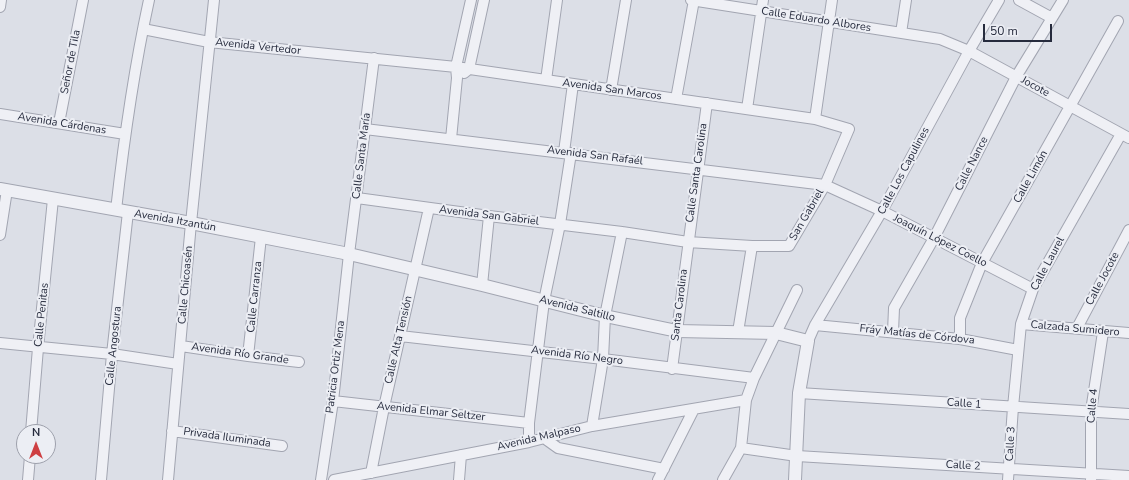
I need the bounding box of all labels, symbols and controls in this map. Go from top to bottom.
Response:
street label: Calle Eduardo Albores [760,5,872,35]
scale bar [985,16,1054,42]
text: 50 m [990,23,1018,39]
street label: Señor de Tila [58,29,84,95]
street label: Avenida Vertedor [214,36,302,58]
street label: Jocote [1019,74,1051,100]
street label: Avenida San Marcos [561,76,663,104]
street label: Avenida Cárdenas [17,110,107,138]
street label: Calle Santa María [350,112,374,200]
street label: Calle Santa Carolina [683,122,711,224]
street label: Calle Los Capulines [875,125,933,217]
street label: Calle Nance [953,135,991,193]
street label: Avenida San Rafaél [546,144,644,168]
street label: Calle Limón [1011,148,1051,206]
street label: San Gabriel [787,187,827,243]
street label: Avenida San Gabriel [438,203,540,229]
street label: Avenida Itzantún [133,207,217,235]
street label: Joaquín López Coello [891,212,989,270]
street label: Calle Laurel [1028,235,1068,293]
street label: Calle Chicoasén [176,245,196,325]
street label: Calle Jocote [1083,250,1123,308]
street label: Calle Carranza [245,261,265,333]
street label: Santa Carolina [669,268,691,342]
street label: Calle Penitas [32,282,52,348]
street label: Avenida Saltillo [538,293,616,325]
street label: Calle Alta Tensión [382,295,416,385]
street label: Calle Angostura [103,306,125,386]
street label: Calzada Sumidero [1030,319,1120,339]
street label: Patricia Ortiz Mena [324,320,348,414]
street label: Fráy Matías de Córdova [859,322,975,348]
street label: Avenida Río Grande [191,341,289,367]
street label: Avenida Río Negro [530,344,624,368]
street label: Calle 4 [1085,388,1101,424]
street label: Calle 1 [946,396,982,412]
street label: Avenida Elmar Seltzer [376,400,486,424]
street label: Avenida Malpaso [496,422,582,454]
north arrow [16,424,56,464]
text: N [32,425,40,440]
street label: Privada Iluminada [182,425,272,451]
street label: Calle 3 [1003,426,1019,462]
street label: Calle 2 [945,458,981,474]

